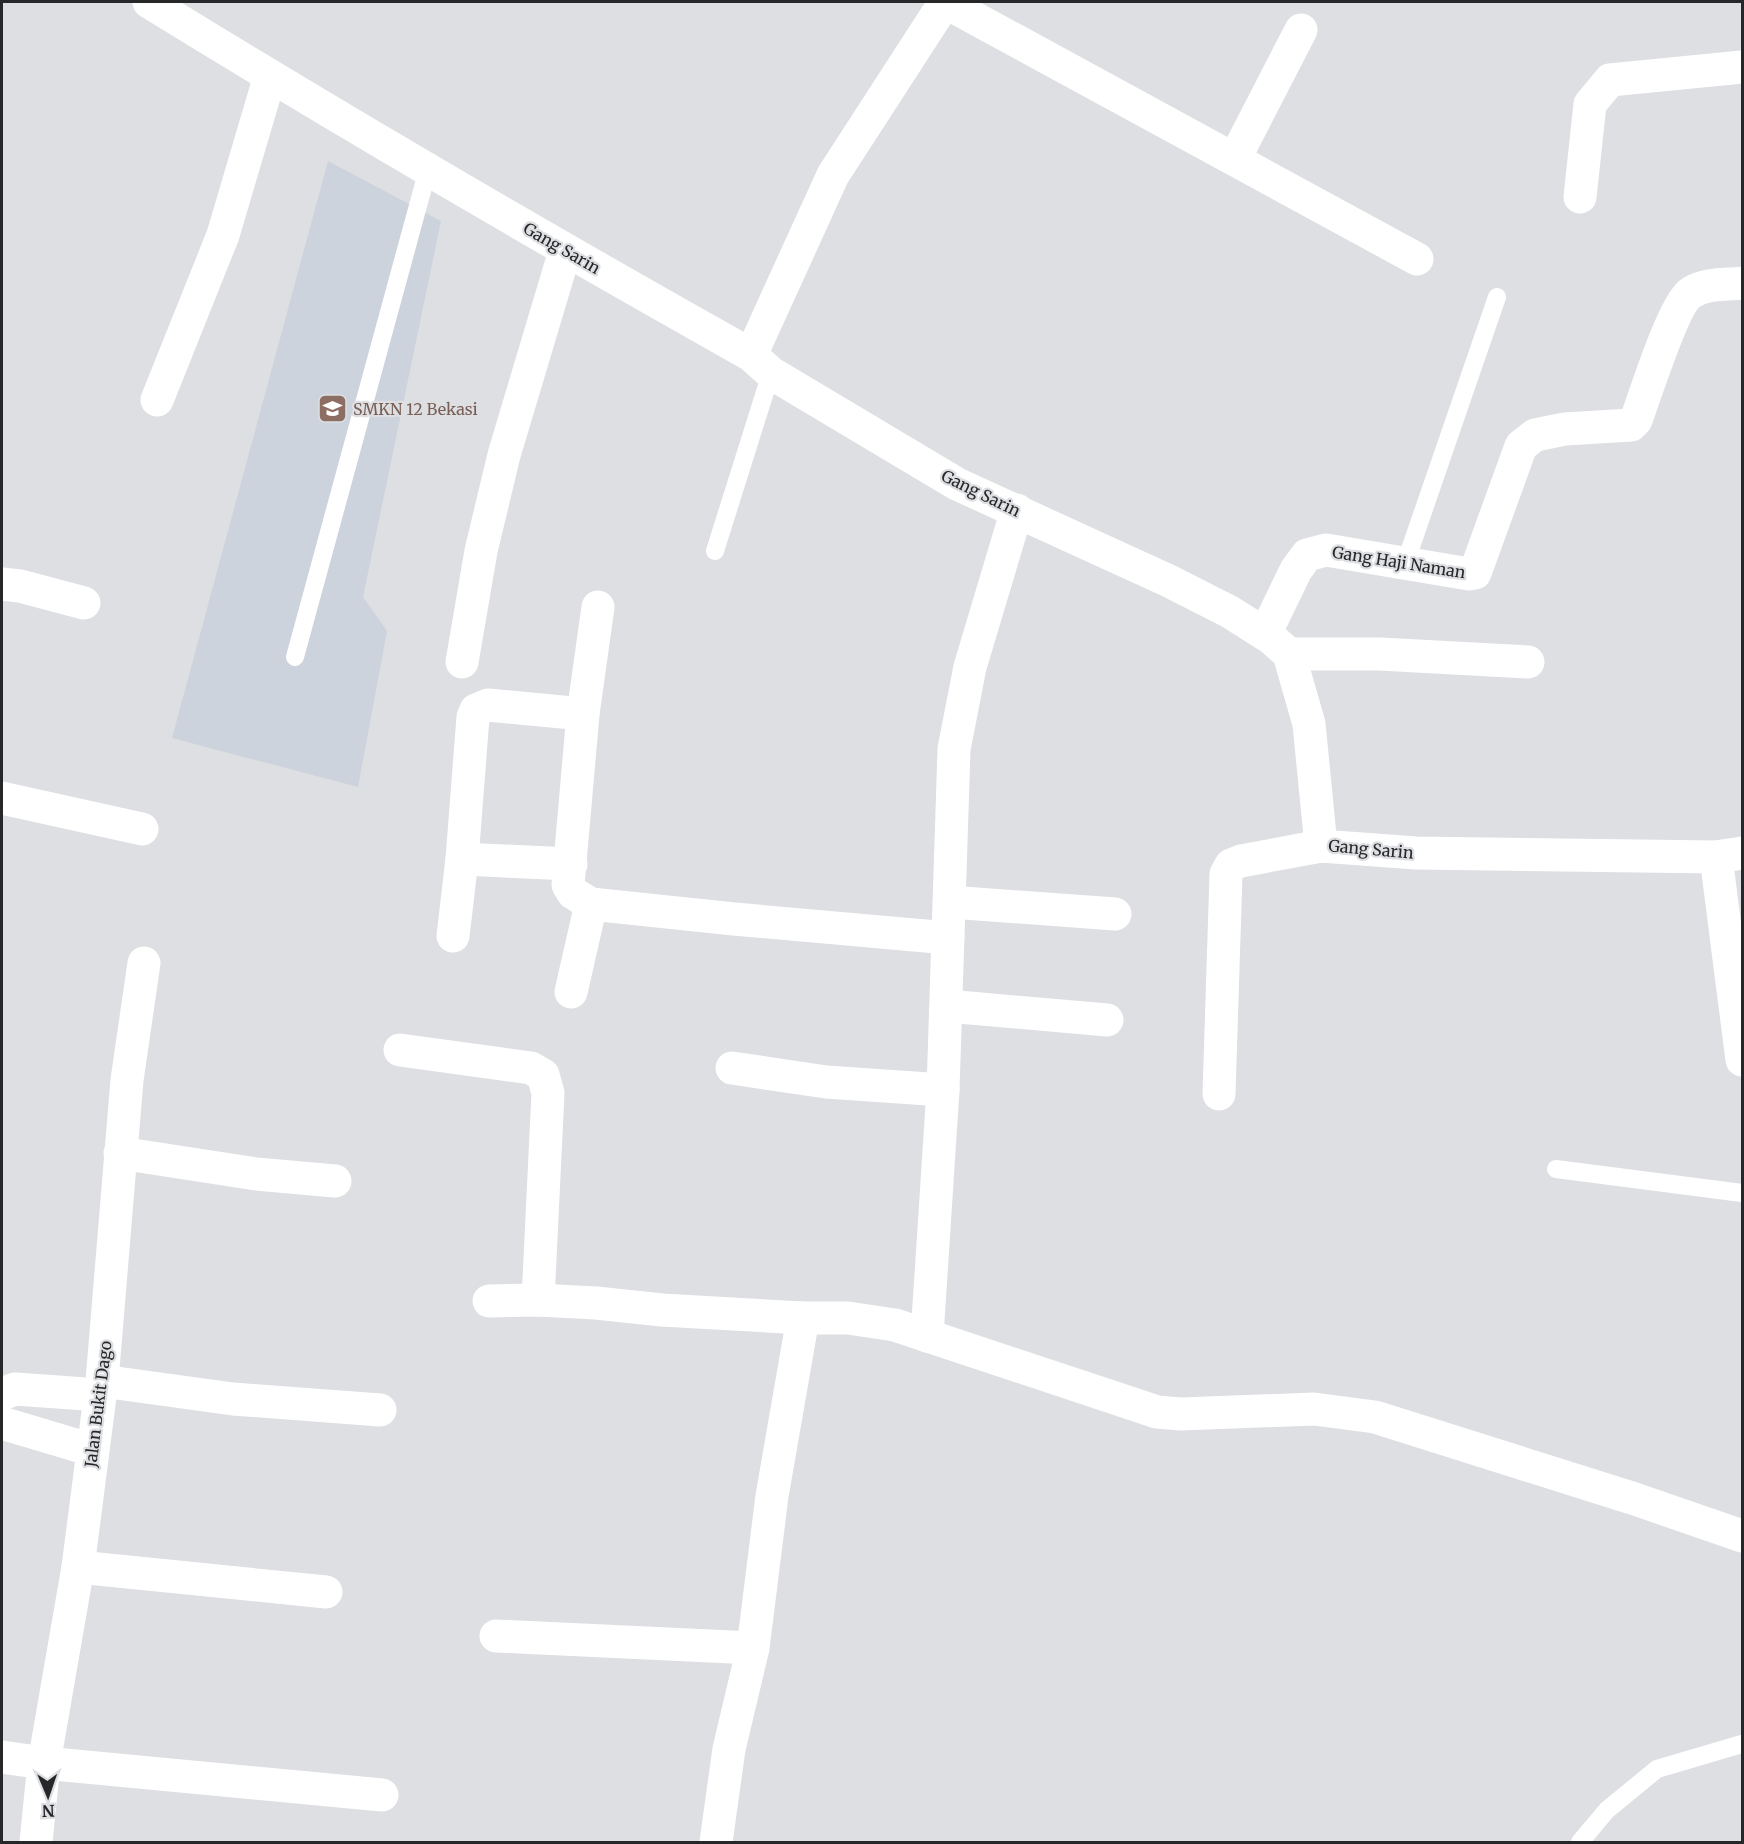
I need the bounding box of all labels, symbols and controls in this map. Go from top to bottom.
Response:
street label: Gang Sarin [520,218,604,278]
school or university icon: SMKN 12 Bekasi [316,393,348,425]
place label: SMKN 12 Bekasi [353,399,478,419]
street label: Gang Sarin [938,465,1024,521]
street label: Gang Haji Naman [1331,542,1467,582]
street label: Gang Sarin [1328,835,1415,863]
street label: Jalan Bukit Dago [80,1340,116,1469]
north arrow [18,1766,78,1826]
text: N [41,1801,55,1821]

